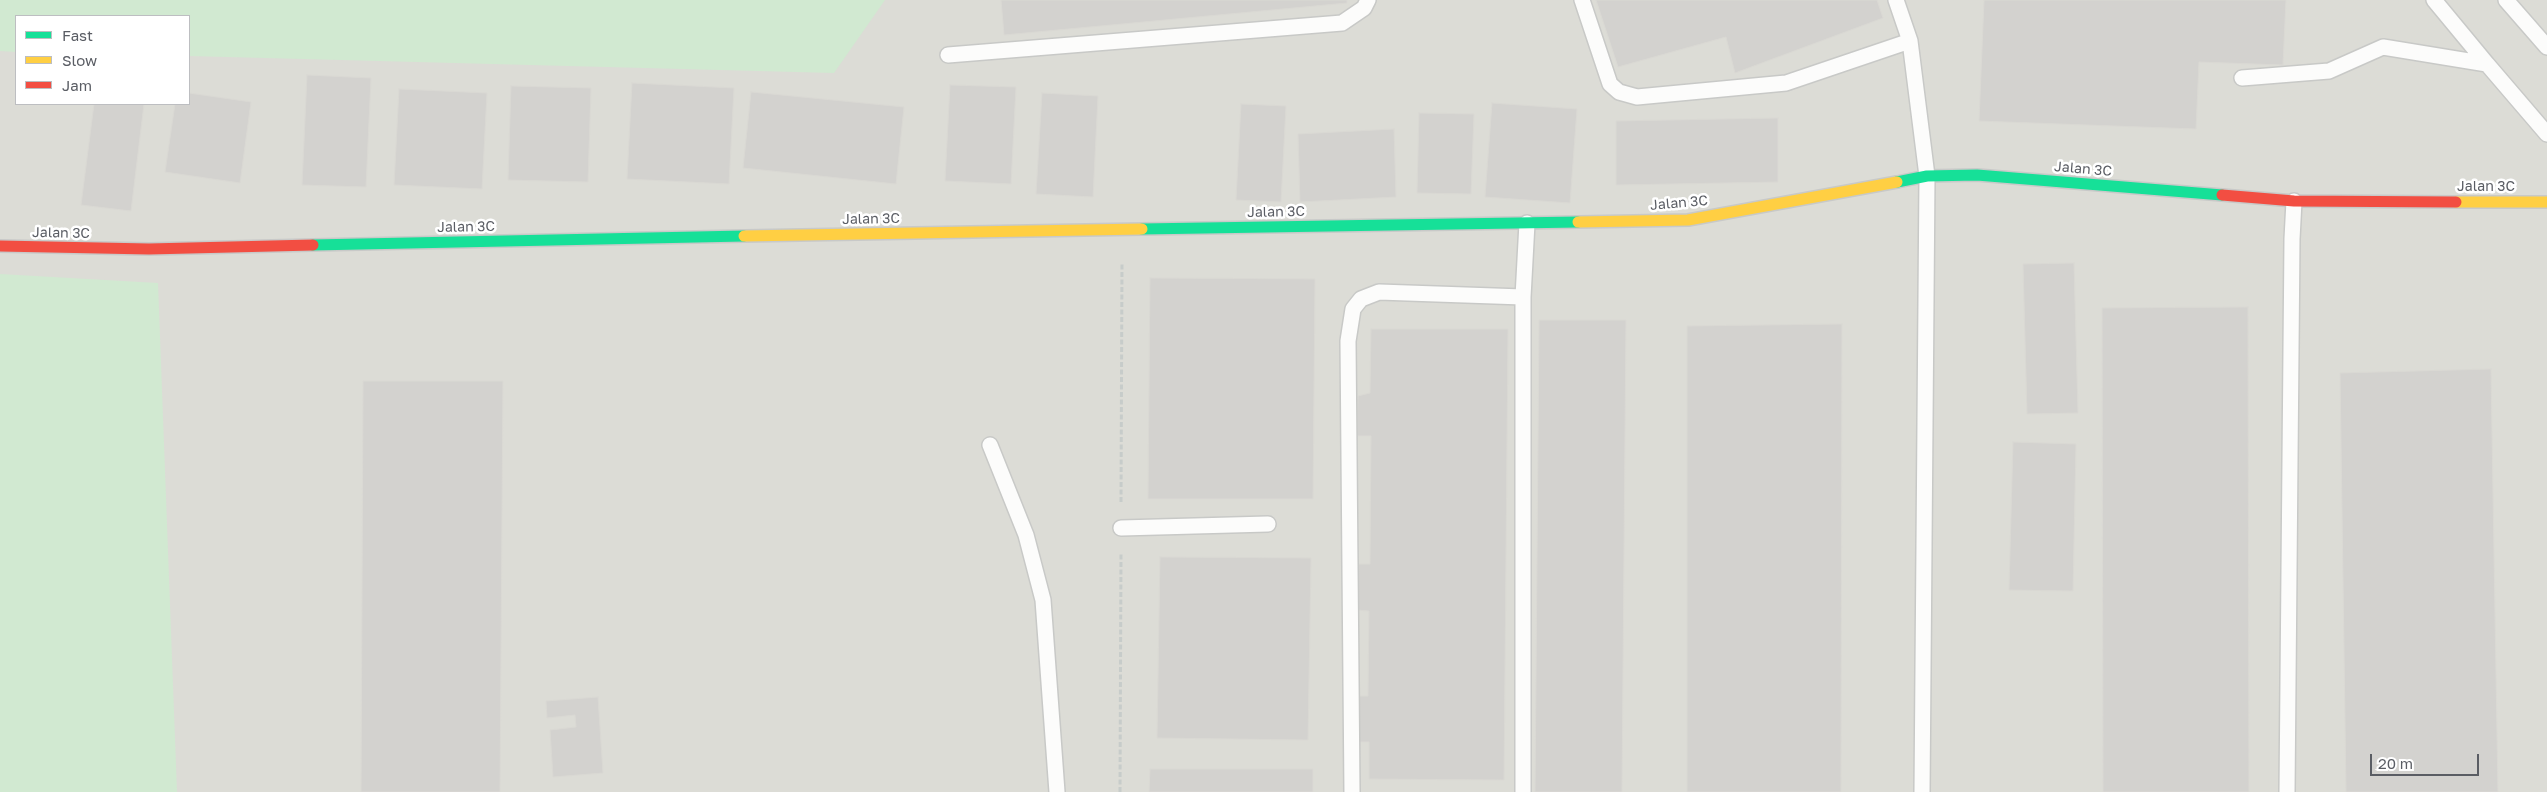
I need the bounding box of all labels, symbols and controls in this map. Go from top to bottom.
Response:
legend [15,15,190,105]
text: Fast [62,26,93,44]
text: Slow [62,51,97,69]
text: Jam [62,76,92,94]
street label: Jalan 3C [2053,158,2113,180]
street label: Jalan 3C [2457,179,2515,195]
street label: Jalan 3C [1649,192,1709,214]
street label: Jalan 3C [1247,203,1305,221]
street label: Jalan 3C [842,210,900,228]
street label: Jalan 3C [437,218,495,236]
street label: Jalan 3C [32,224,90,242]
scale bar [2372,744,2481,776]
text: 20 m [2378,754,2413,772]

